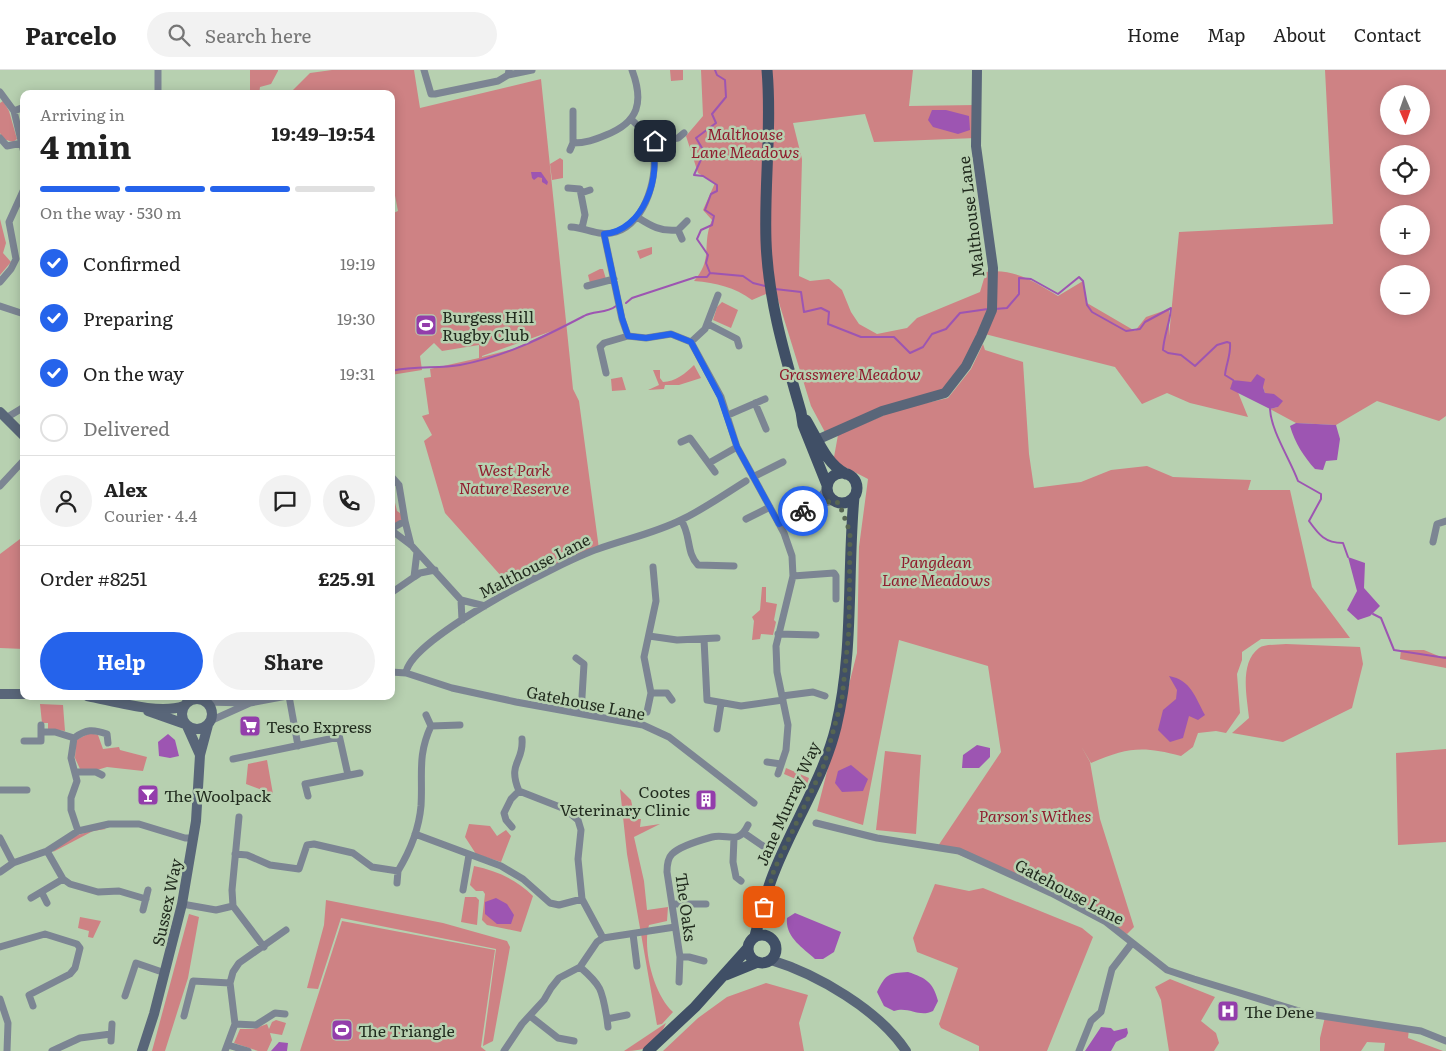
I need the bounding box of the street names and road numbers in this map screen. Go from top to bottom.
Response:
street label: Malthouse Lane [951,155,989,279]
street label: Malthouse Lane [474,527,594,603]
street label: Gatehouse Lane [524,679,648,725]
street label: Jane Murray Way [749,736,825,869]
street label: Gatehouse Lane [1011,852,1129,930]
street label: Sussex Way [145,855,187,948]
street label: The Oaks [670,871,704,943]

